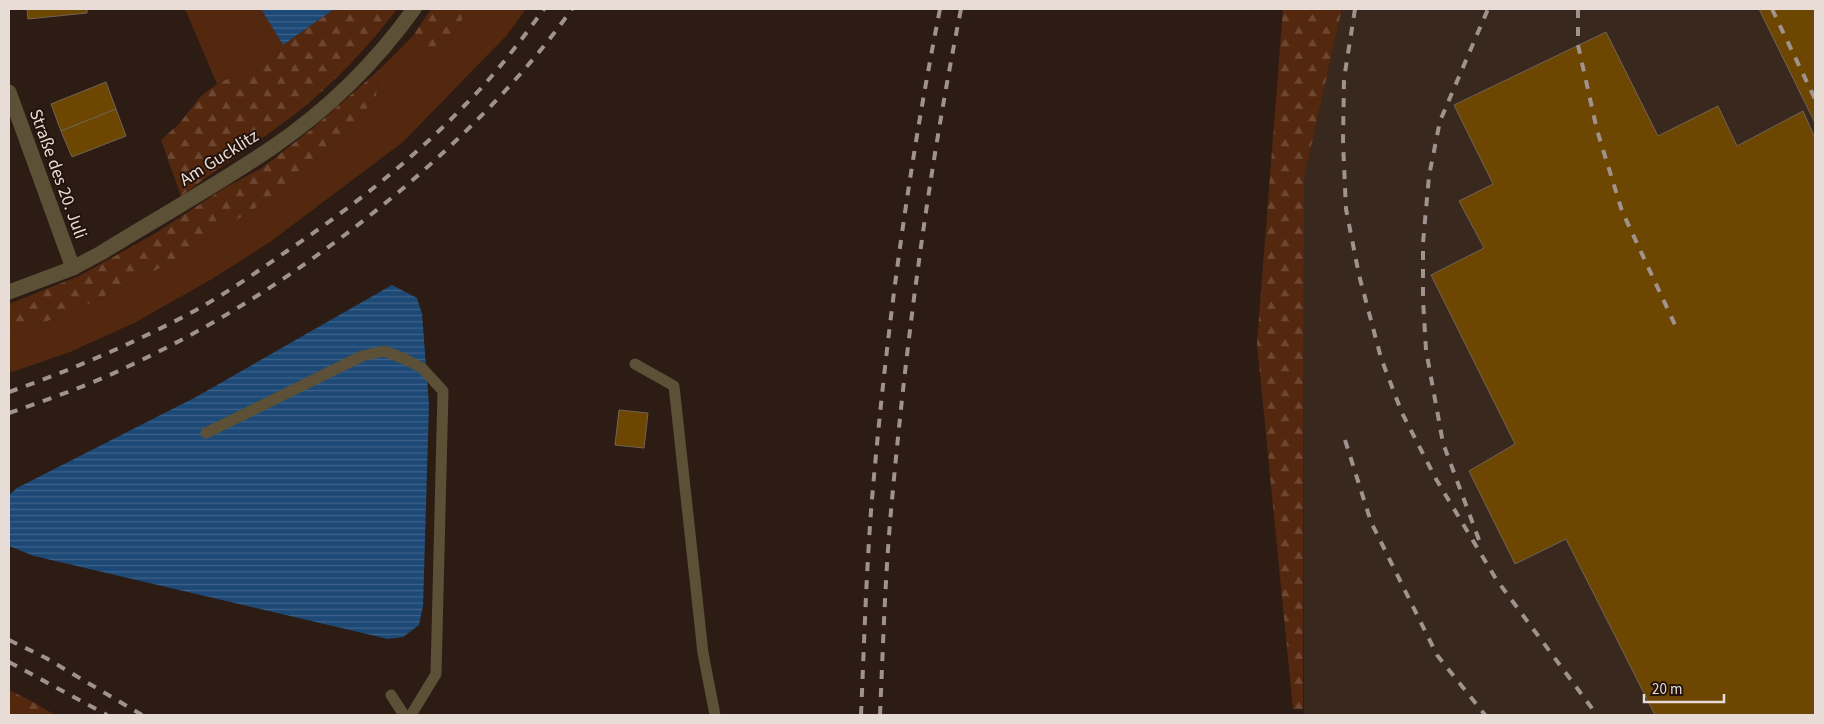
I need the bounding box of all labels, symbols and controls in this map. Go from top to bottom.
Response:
street label: Straße des 20. Juli [23,106,93,242]
street label: Am Gucklitz [175,124,264,192]
scale bar [1644,672,1724,704]
text: 20 m [1652,679,1682,700]

